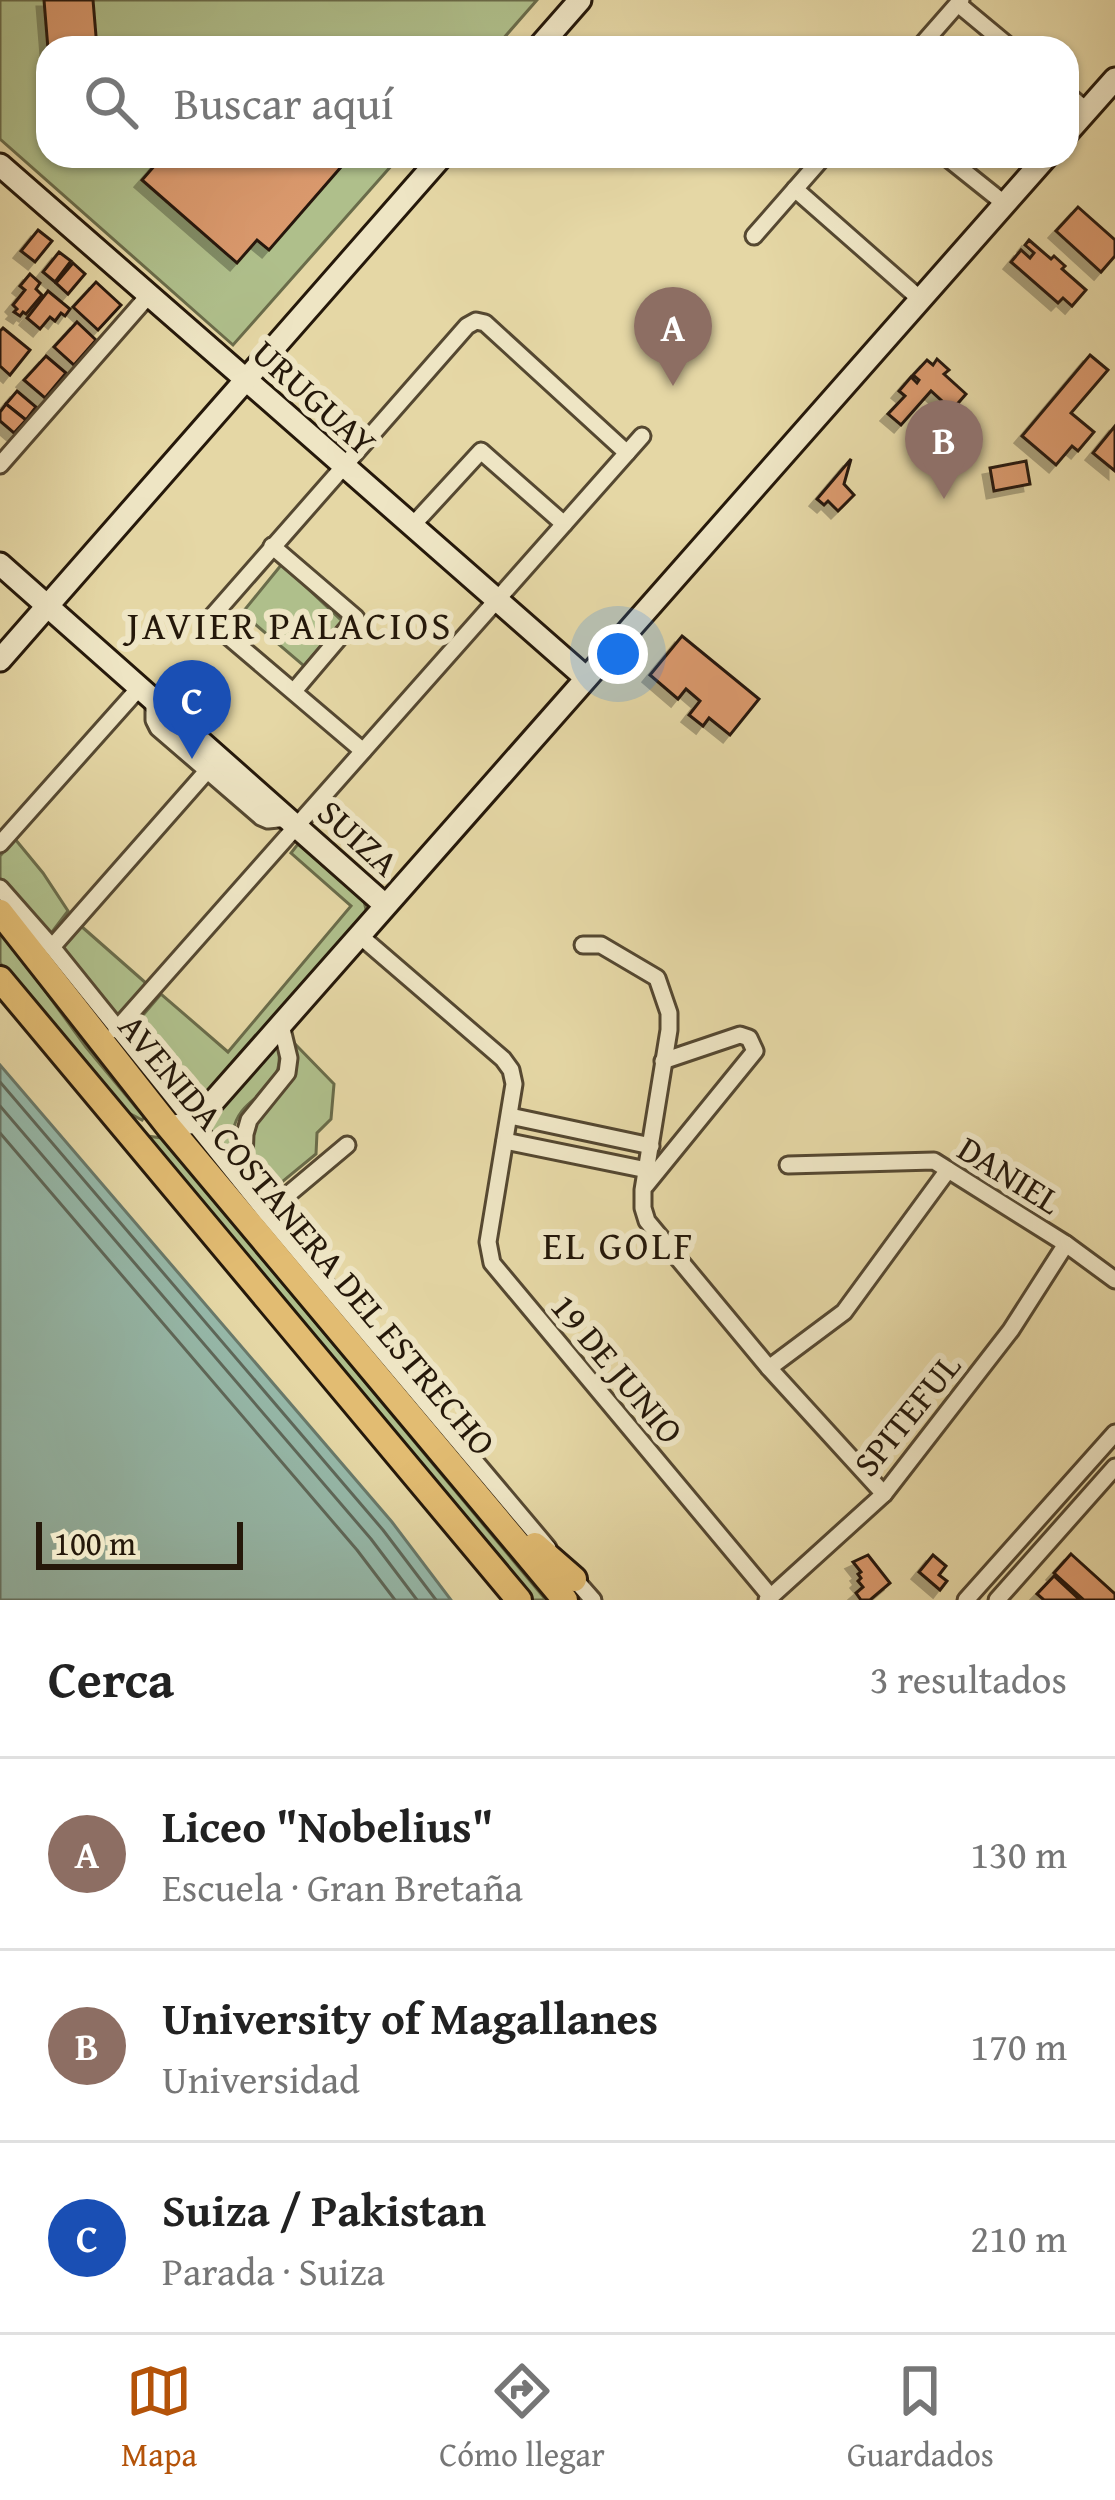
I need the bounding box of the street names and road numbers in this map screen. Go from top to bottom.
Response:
street label: URUGUAY [241,327,389,467]
street label: SUIZA [307,786,412,888]
street label: AVENIDA COSTANERA DEL ESTRECHO [107,1001,509,1467]
street label: DANIEL [948,1122,1072,1227]
street label: 19 DE JUNIO [539,1281,697,1455]
street label: SPITEFUL [840,1341,973,1487]

